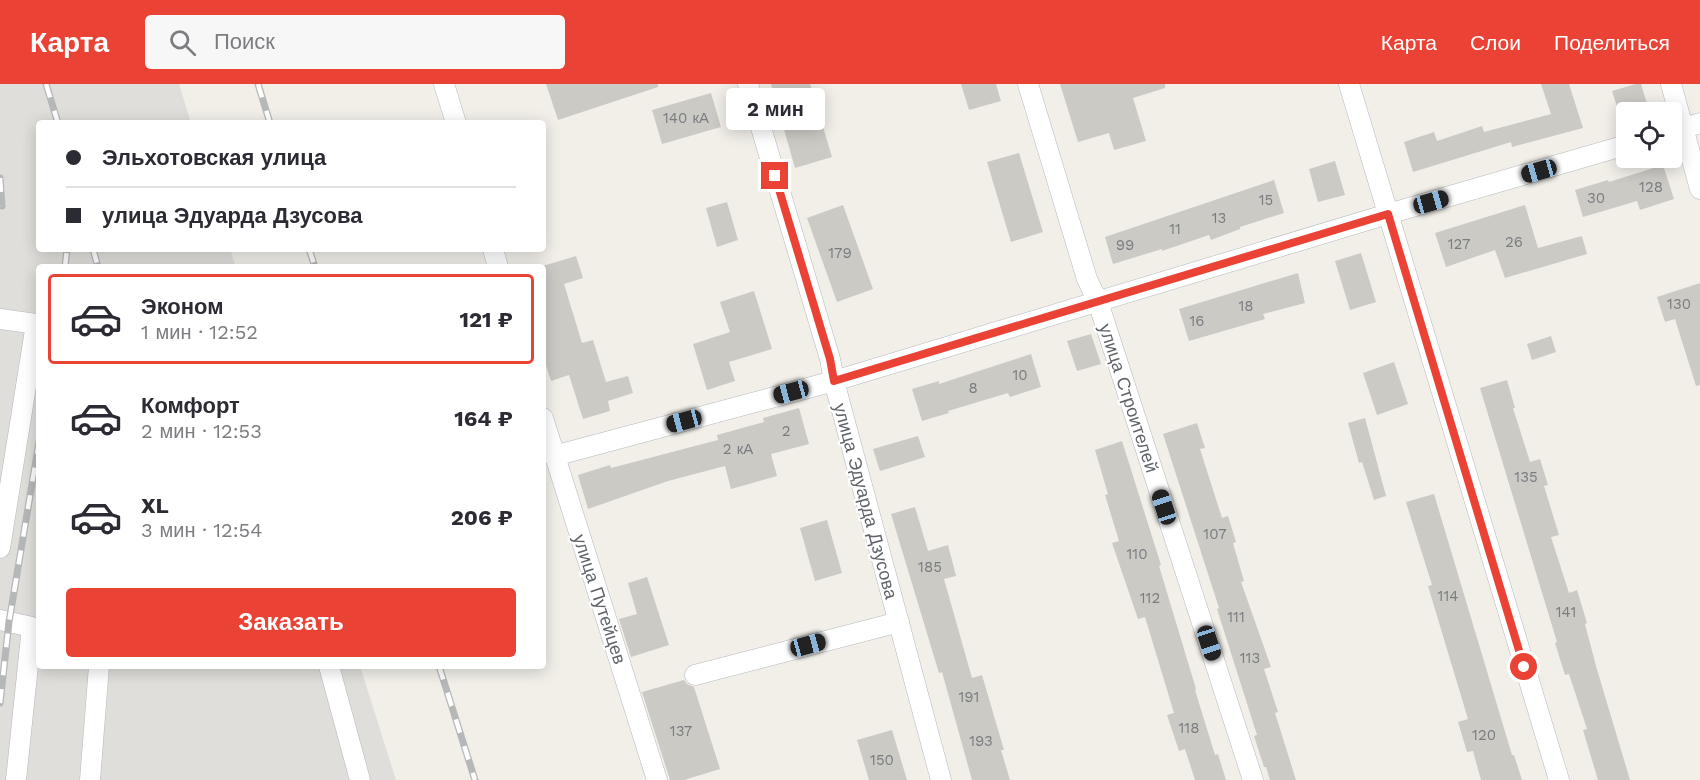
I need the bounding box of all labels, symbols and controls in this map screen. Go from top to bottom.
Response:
search box [145,15,565,69]
text: Карта [30,26,109,59]
icon: search [166,26,199,59]
text: Поиск [214,29,275,54]
text: Карта [1381,30,1437,55]
text: Слои [1470,30,1521,55]
text: Поделиться [1554,30,1670,55]
callout: 2 мин [726,89,824,131]
text: 2 мин [747,97,804,121]
map controls [1616,102,1682,168]
button: locate [1616,102,1682,168]
house number: 140 кА [663,109,709,127]
text: Эльхотовская улица [102,145,326,170]
car [1519,157,1559,185]
route end [761,162,788,189]
house number: 128 [1639,178,1663,196]
car [1411,188,1451,216]
house number: 30 [1587,189,1605,207]
house number: 15 [1259,191,1273,209]
text: улица Эдуарда Дзусова [102,203,362,228]
house number: 13 [1212,209,1226,227]
house number: 11 [1169,220,1181,238]
house number: 26 [1505,233,1523,251]
house number: 127 [1448,235,1470,253]
house number: 99 [1116,236,1134,254]
house number: 179 [828,244,852,262]
icon: car [69,292,123,346]
text: Эконом [141,294,224,319]
house number: 130 [1667,295,1691,313]
house number: 18 [1238,297,1254,315]
text: 121 ₽ [459,307,513,332]
house number: 16 [1190,312,1204,330]
text: 1 мин · 12:52 [141,320,258,344]
street label: улица Строителей [1095,321,1163,475]
house number: 10 [1012,366,1028,384]
car [771,379,811,405]
house number: 8 [968,379,978,397]
icon: car [69,391,123,445]
text: Комфорт [141,393,240,418]
street label: улица Эдуарда Дзусова [830,401,903,602]
text: 164 ₽ [454,406,513,431]
car [664,408,704,434]
text: 2 мин · 12:53 [141,419,262,443]
house number: 2 [782,422,790,440]
house number: 2 кА [723,440,753,458]
house number: 135 [1514,468,1538,486]
car [1150,487,1178,527]
icon: car [69,490,123,544]
text: XL [141,493,169,518]
text: 206 ₽ [451,505,513,530]
text: 3 мин · 12:54 [141,518,262,542]
house number: 107 [1203,525,1227,543]
street label: улица Путейцев [569,531,631,667]
house number: 110 [1126,545,1148,563]
house number: 185 [918,558,942,576]
house number: 114 [1438,587,1458,605]
button: Заказать [66,588,516,657]
house number: 112 [1140,589,1160,607]
house number: 141 [1556,603,1576,621]
house number: 111 [1227,608,1245,626]
car [1195,623,1223,663]
car [788,632,828,658]
house number: 113 [1240,649,1260,667]
route start [1510,653,1537,680]
house number: 191 [959,688,979,706]
house number: 118 [1179,719,1199,737]
house number: 137 [670,722,692,740]
house number: 120 [1472,726,1496,744]
house number: 193 [969,732,993,750]
house number: 150 [870,751,894,769]

